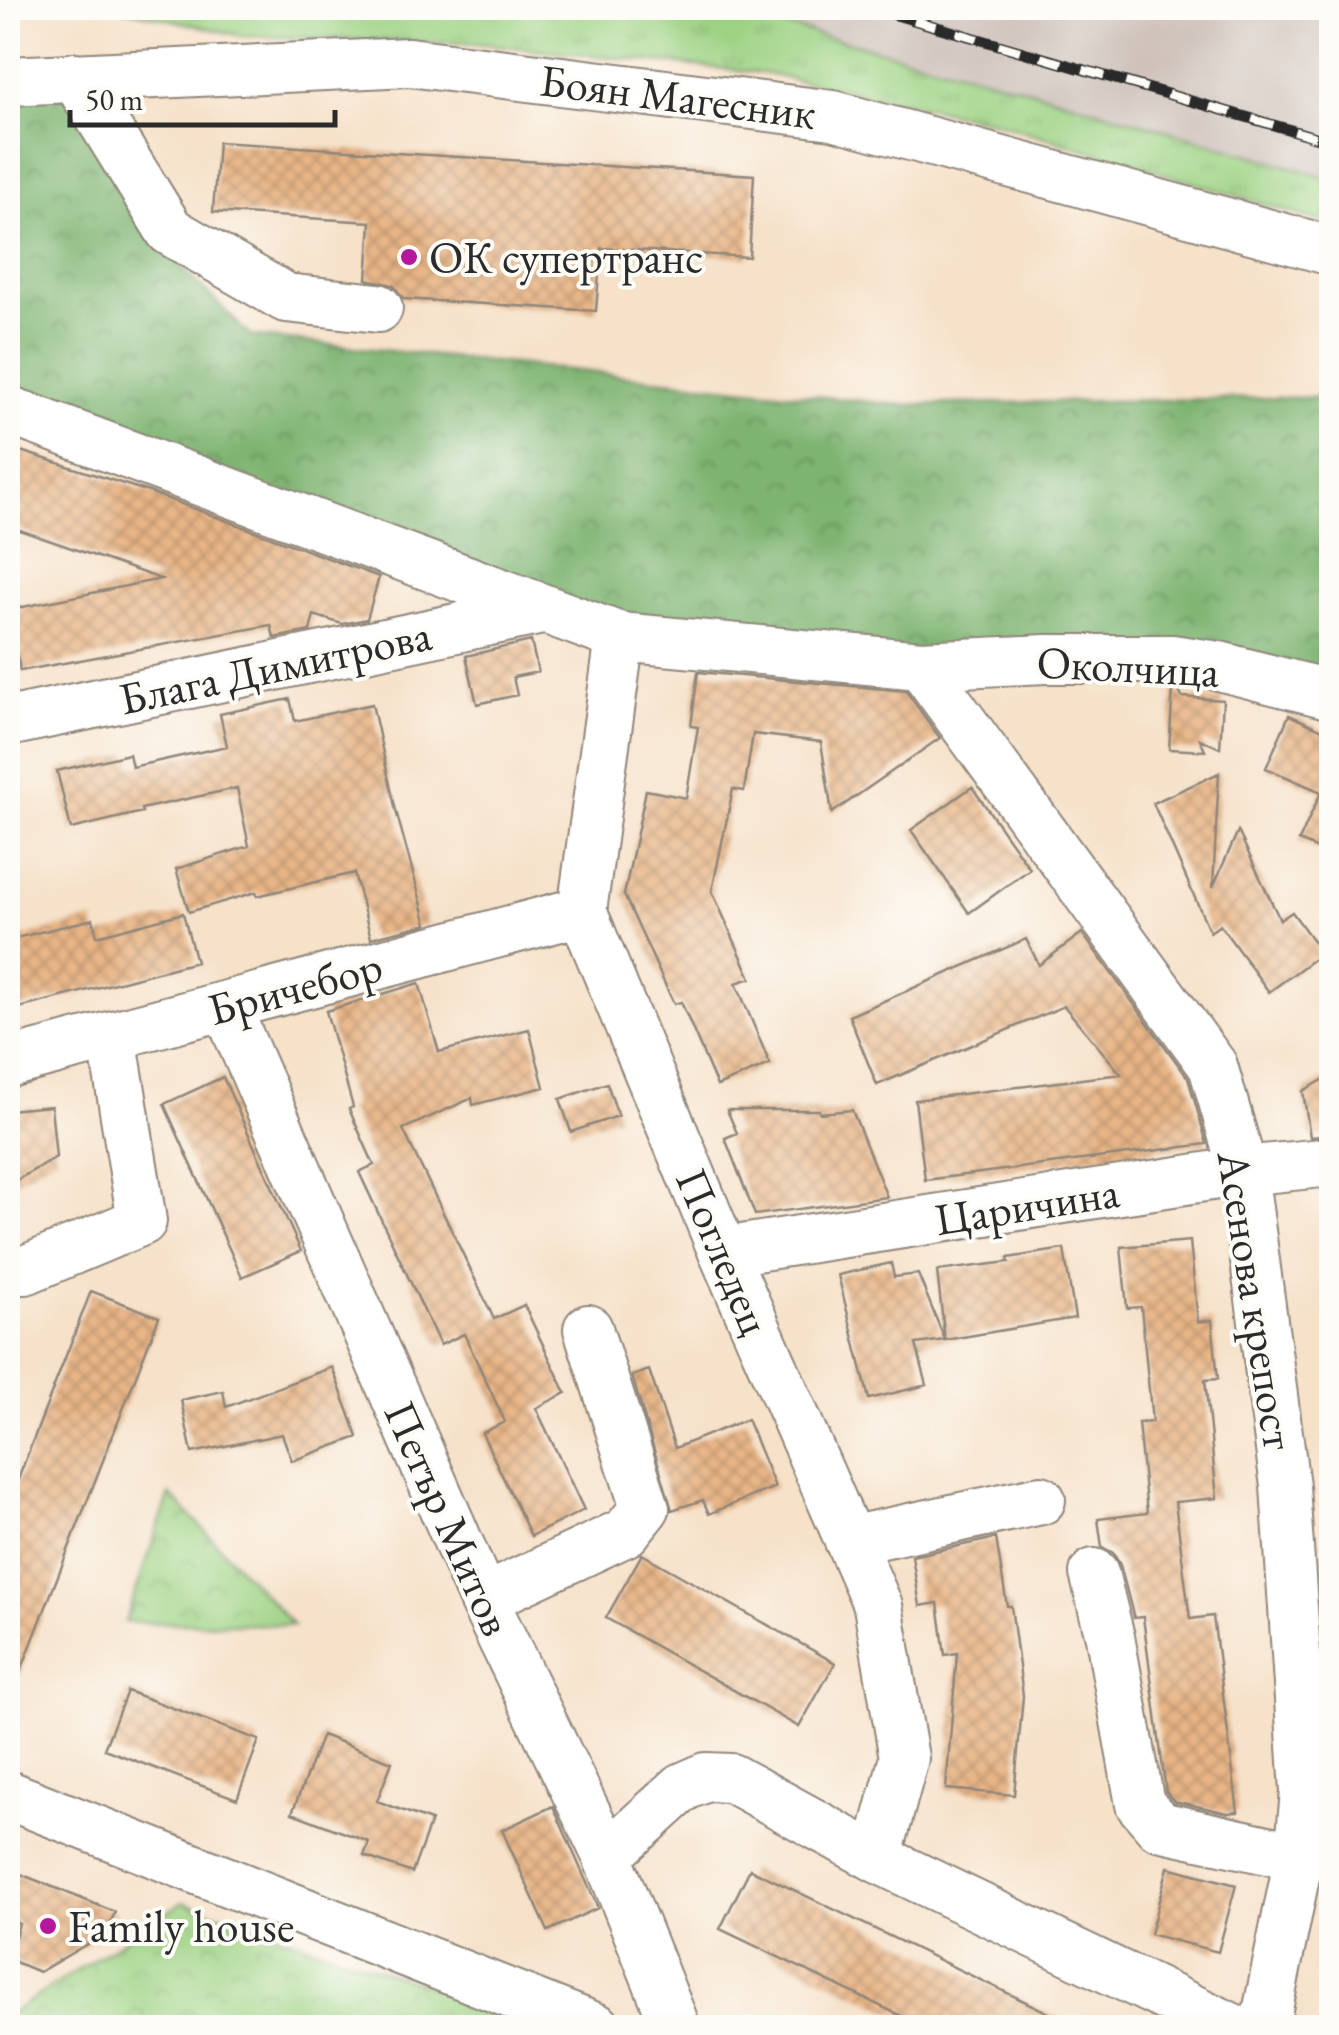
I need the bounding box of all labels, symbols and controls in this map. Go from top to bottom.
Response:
street label: Боян Магесник [537,50,819,142]
scale bar [70,65,335,127]
text: 50 m [85,80,143,119]
place label: ОК супертранс [429,228,703,286]
marker: ОК супертранс [398,246,420,268]
street label: Блага Димитрова [114,605,436,727]
street label: Околчица [1035,632,1221,700]
street label: Бричебор [201,936,389,1038]
street label: Асенова крепост [1205,1145,1309,1454]
street label: Погледец [663,1159,785,1344]
street label: Царичина [931,1162,1123,1248]
street label: Петър Митов [372,1392,526,1644]
place label: Family house [68,1897,294,1955]
marker: Family house [37,1915,59,1937]

